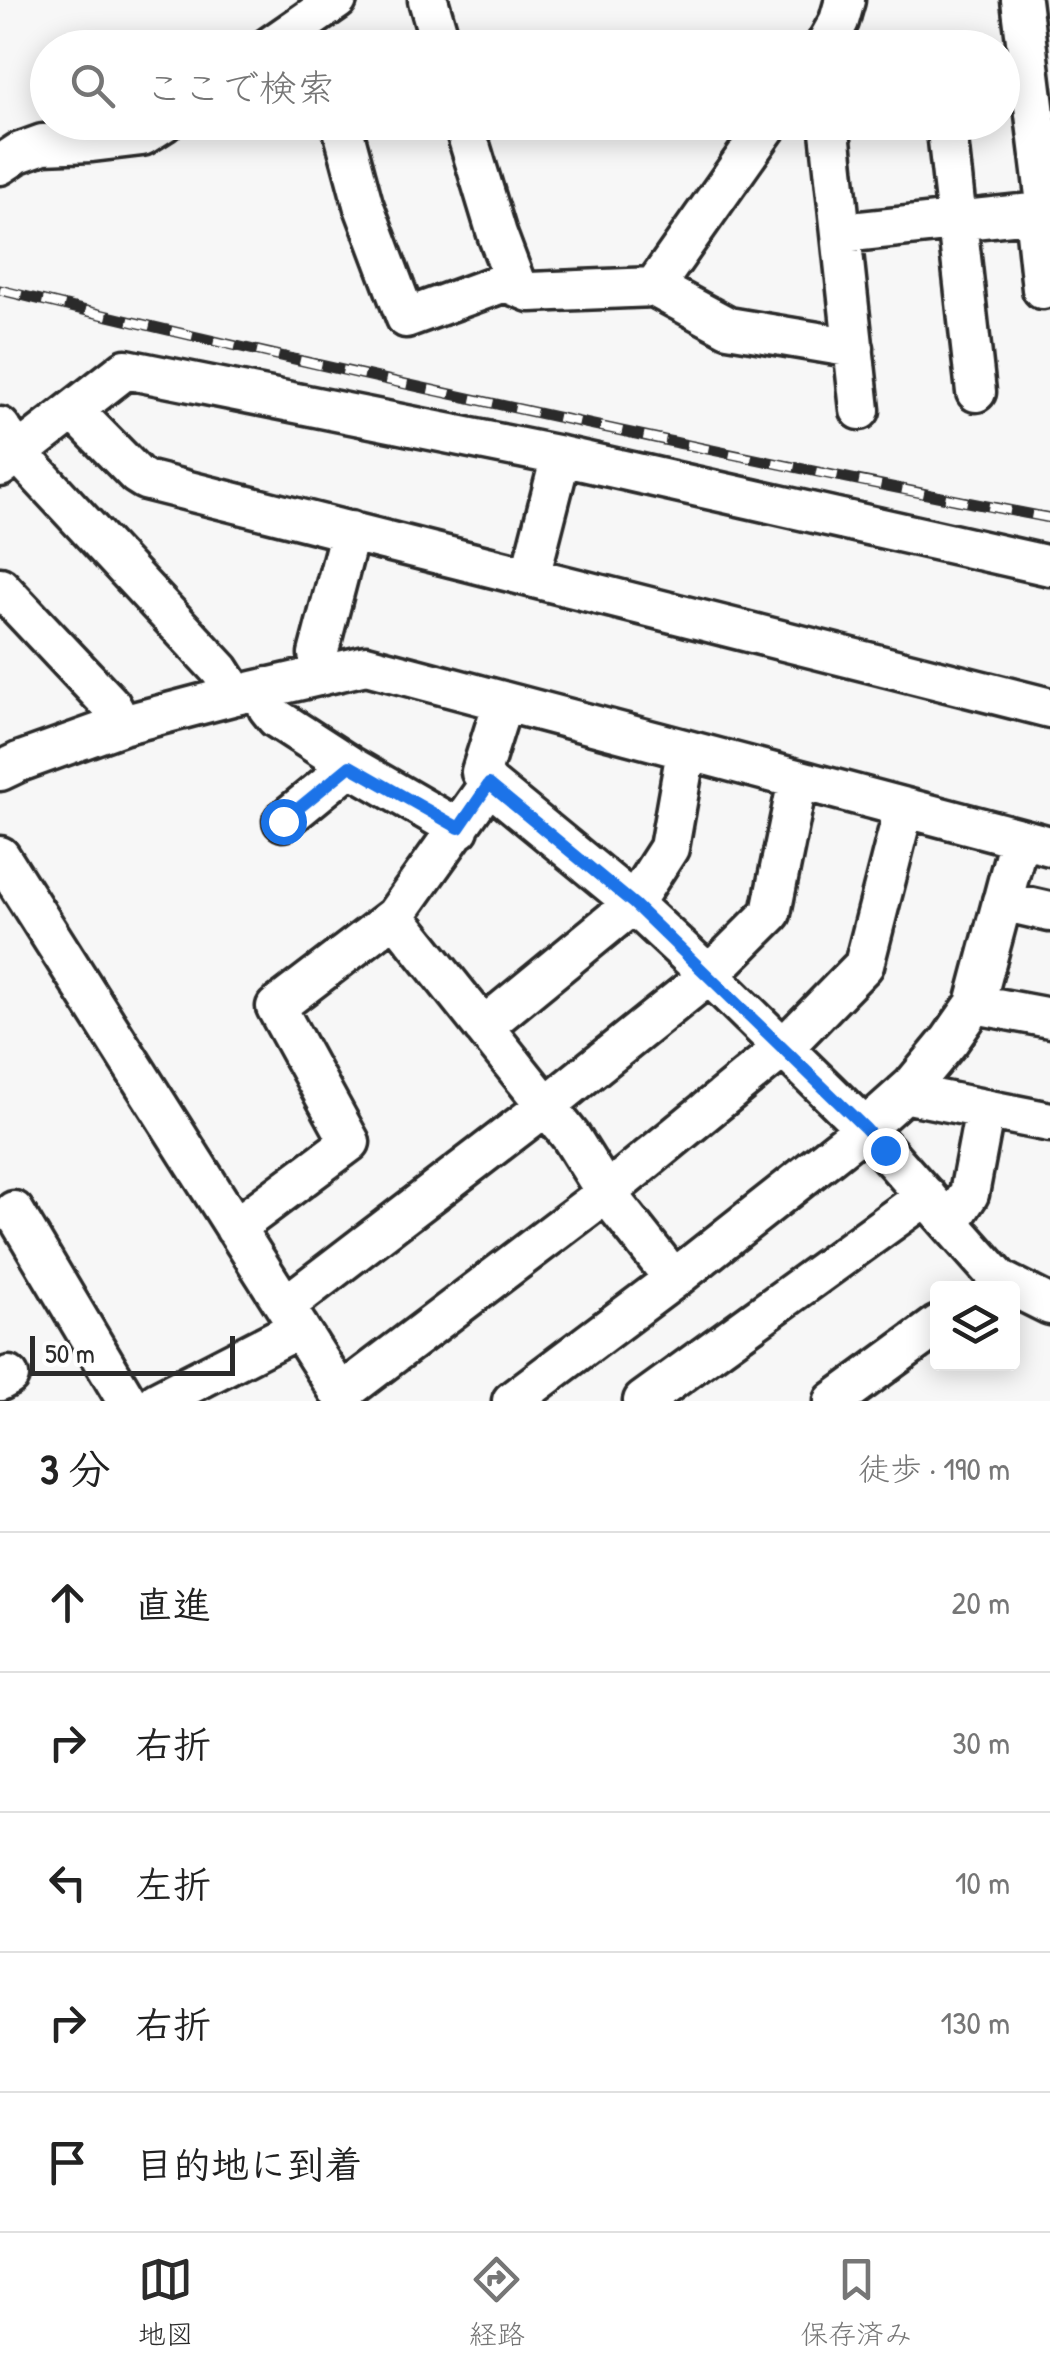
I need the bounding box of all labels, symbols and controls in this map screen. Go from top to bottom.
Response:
search box [30,30,1020,140]
icon: search [65,58,120,113]
text: ここで検索 [145,61,335,113]
route start [261,799,307,845]
route end [863,1128,909,1174]
map controls [930,1281,1020,1371]
button: layers [930,1281,1020,1371]
scale bar [30,1331,235,1376]
text: 50 m [45,1334,95,1372]
text: 3 分 [40,1440,110,1497]
text: 徒歩 · 190 m [858,1447,1010,1490]
icon: ahead [40,1575,95,1630]
text: 直進 [135,1578,211,1630]
text: 20 m [952,1581,1010,1624]
icon: right [40,1715,95,1770]
text: 右折 [135,1718,211,1770]
text: 30 m [952,1721,1010,1764]
icon: left [40,1855,95,1910]
text: 左折 [135,1858,211,1910]
text: 10 m [955,1861,1010,1904]
icon: right [40,1995,95,2050]
text: 右折 [135,1998,211,2050]
text: 130 m [941,2001,1010,2044]
icon: arrive [40,2135,95,2190]
text: 目的地に到着 [135,2138,363,2190]
tab: 地図 [138,2252,194,2353]
tab: 経路 [469,2252,525,2353]
tab: 保存済み [800,2252,912,2353]

